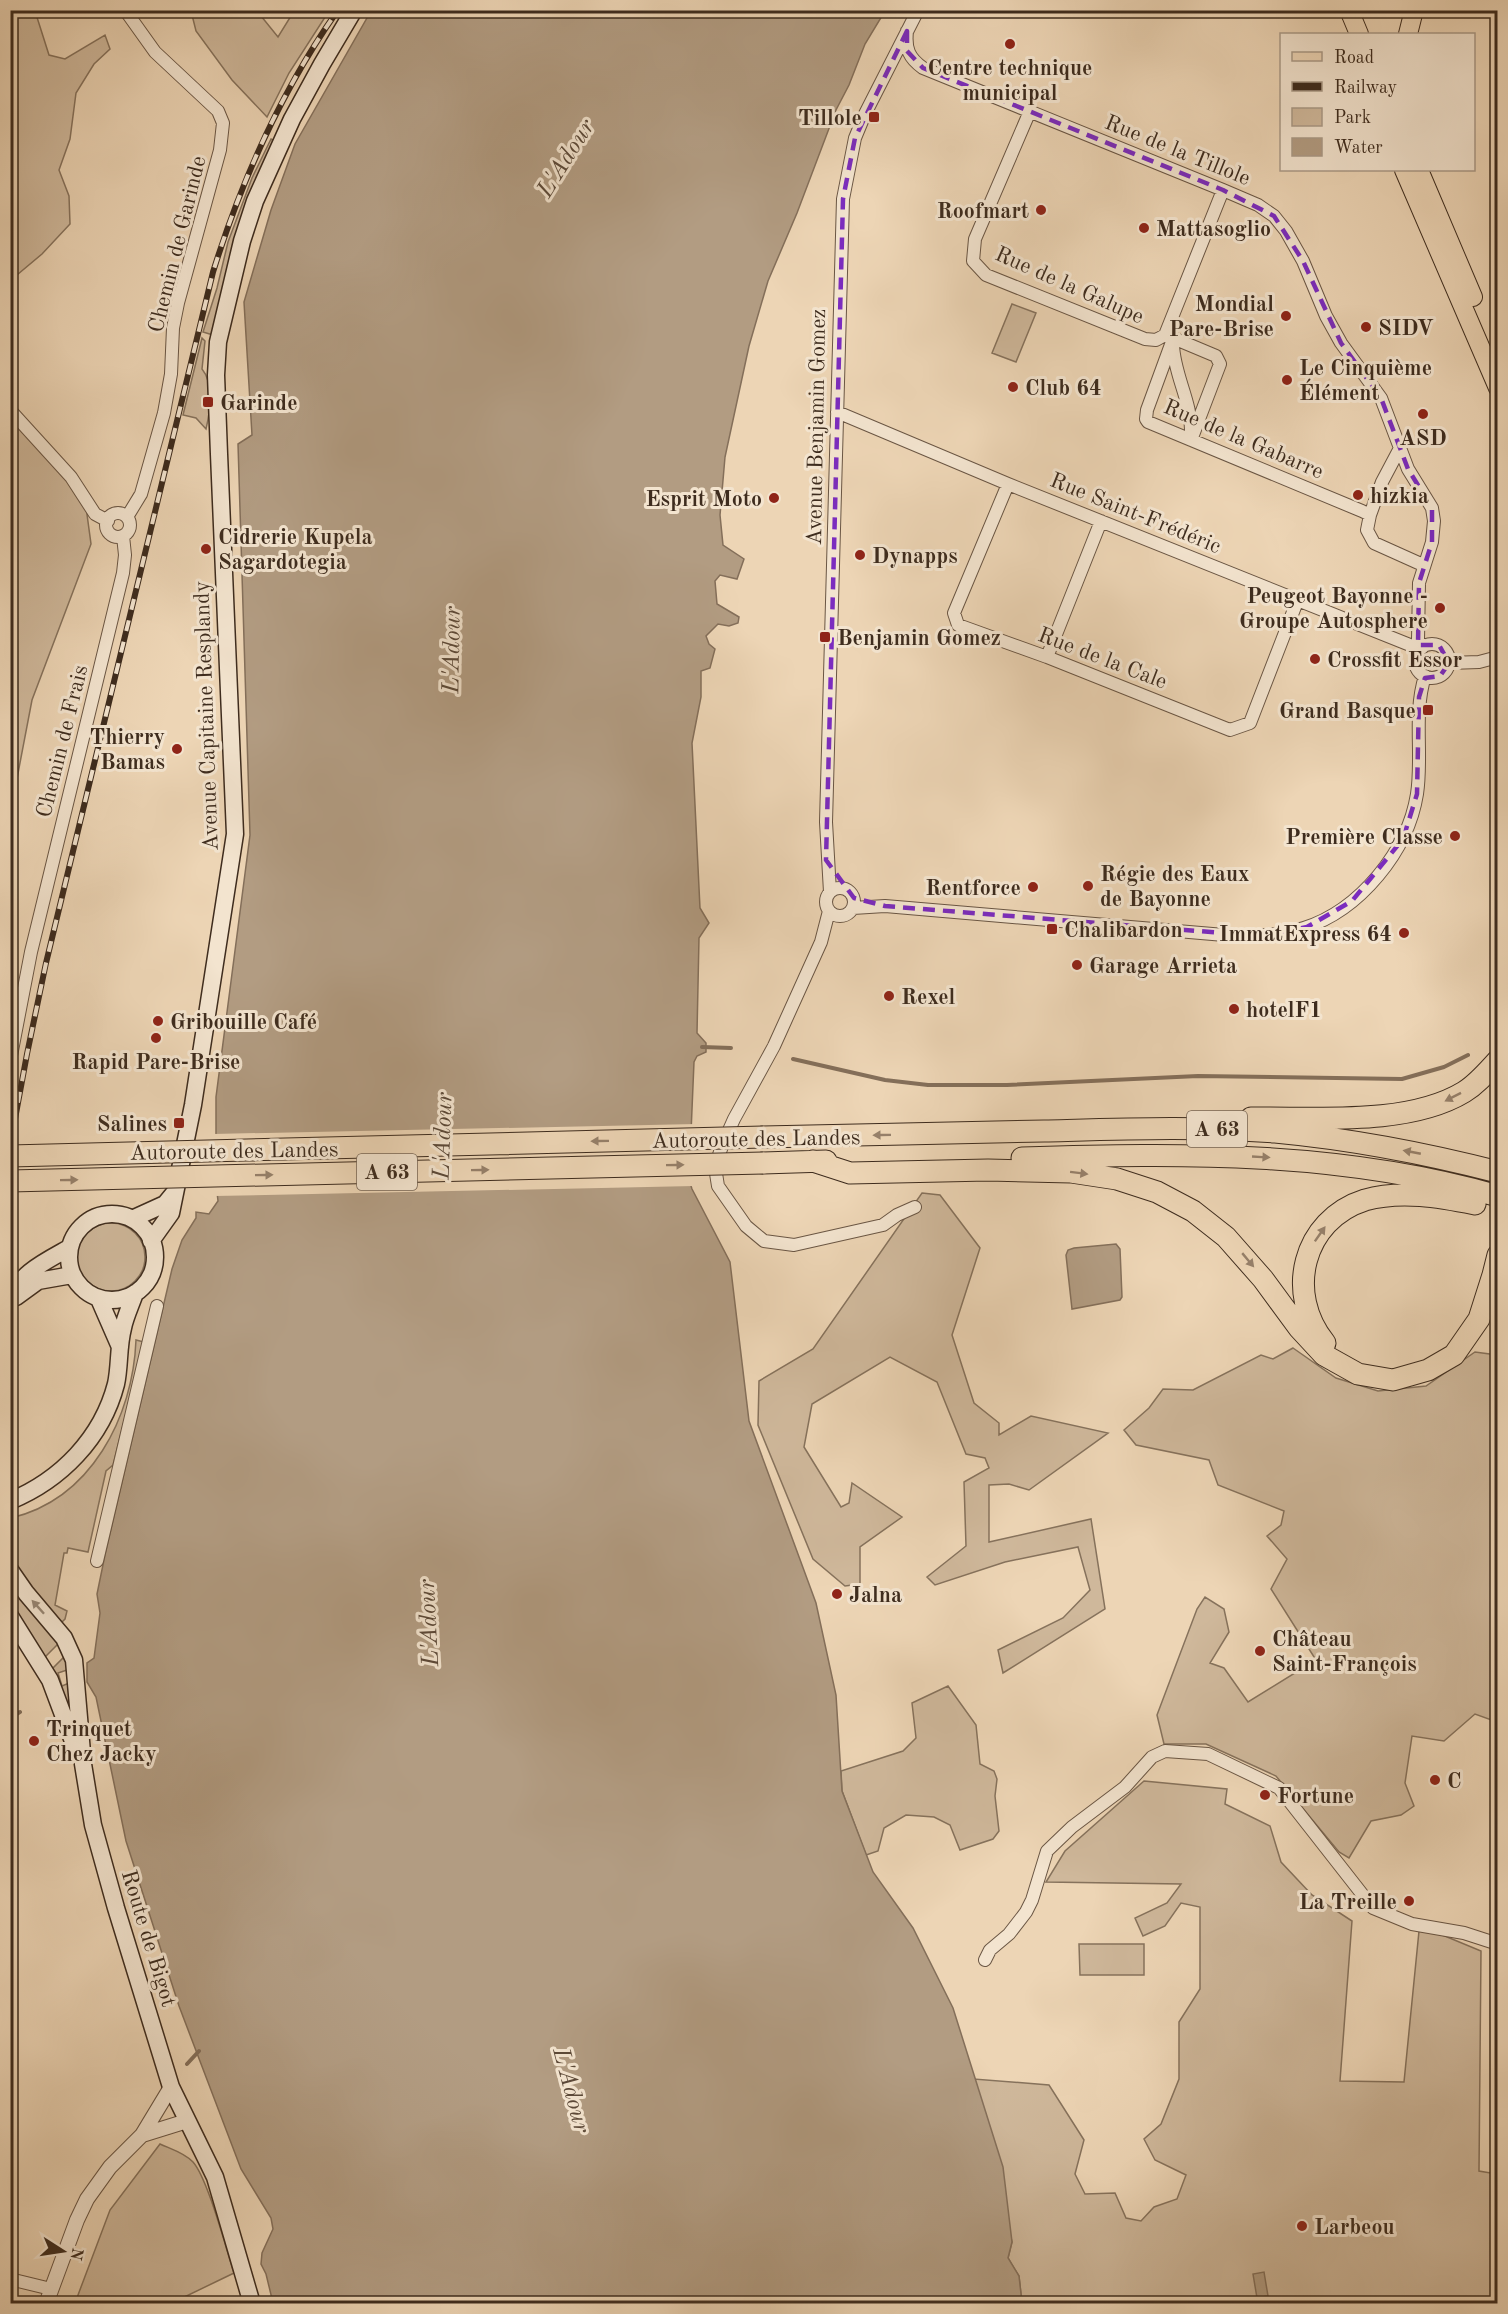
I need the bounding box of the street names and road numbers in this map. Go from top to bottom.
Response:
street label: Rue de la Tillole [1101,112,1253,190]
street label: Chemin de Garinde [145,154,211,335]
street label: Rue de la Galupe [991,243,1147,329]
street label: Avenue Benjamin Gomez [804,309,830,546]
street label: Rue de la Gabarre [1160,396,1326,483]
street label: Rue Saint-Frédéric [1047,470,1224,558]
street label: Avenue Capitaine Resplandy [191,580,223,851]
street label: Rue de la Cale [1035,624,1170,694]
street label: Chemin de Frais [33,663,93,820]
road number: A 63 [1187,1111,1247,1147]
street label: Autoroute des Landes [651,1127,861,1153]
street label: Autoroute des Landes [129,1139,339,1165]
road number: A 63 [357,1154,417,1190]
street label: Route de Bigot [117,1868,179,2010]

